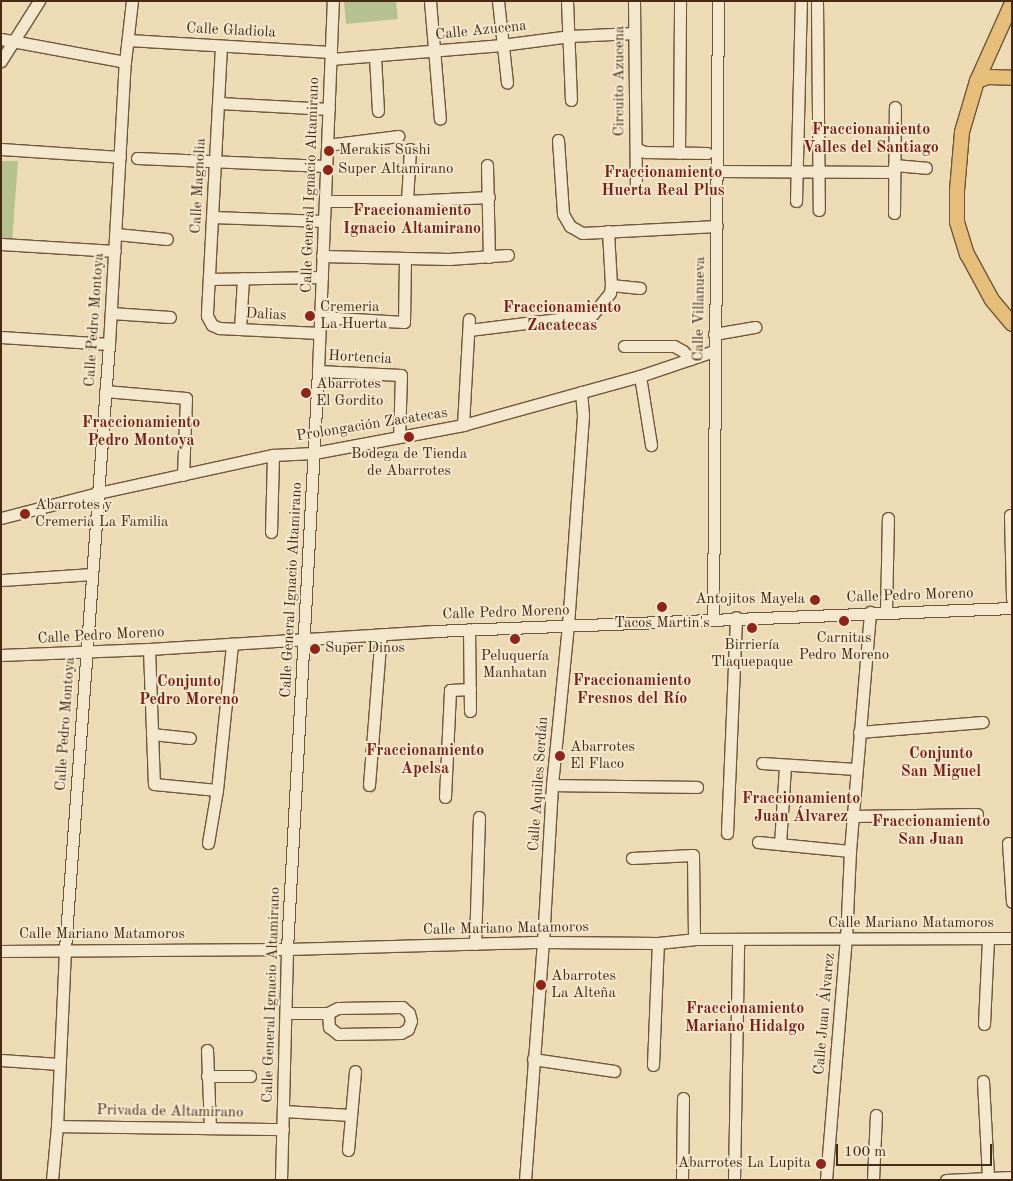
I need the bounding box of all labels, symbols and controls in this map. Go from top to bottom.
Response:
street label: Calle Azucena [434,17,528,45]
street label: Calle Gladiola [186,20,276,42]
street label: Circuito Azucena [611,26,629,136]
street label: Calle General Ignacio Altamirano [298,77,324,293]
district label: Fraccionamiento Valles del Santiago [803,120,939,158]
street label: Calle Magnolia [188,138,210,234]
place label: Merakis Sushi [339,142,431,160]
marker: Merakis Sushi [323,145,335,157]
place label: Super Altamirano [338,161,454,179]
district label: Fraccionamiento Huerta Real Plus [601,163,725,201]
marker: Super Altamirano [322,164,334,176]
district label: Fraccionamiento Ignacio Altamirano [343,201,481,239]
street label: Calle Pedro Montoya [81,252,109,388]
street label: Calle Villanueva [690,256,710,362]
place label: Cremeria La Huerta [320,298,387,333]
district label: Fraccionamiento Zacatecas [503,298,621,336]
street label: Dalias [245,305,287,325]
marker: Cremeria La Huerta [304,310,316,322]
street label: Hortencia [328,347,392,369]
place label: Abarrotes El Gordito [316,375,384,410]
marker: Abarrotes El Gordito [300,387,312,399]
street label: Prolongación Zacatecas [295,404,449,446]
district label: Fraccionamiento Pedro Montoya [82,413,200,451]
marker: Bodega de Tienda de Abarrotes [403,431,415,443]
place label: Bodega de Tienda de Abarrotes [351,445,467,480]
street label: Calle General Ignacio Altamirano [277,482,307,698]
place label: Abarrotes y Cremeria La Familia [35,496,168,531]
marker: Abarrotes y Cremeria La Familia [19,508,31,520]
street label: Calle Pedro Moreno [846,585,974,607]
place label: Antojitos Mayela [695,591,805,609]
marker: Antojitos Mayela [809,594,821,606]
marker: Tacos Martin's [656,601,668,613]
street label: Calle Pedro Moreno [442,602,570,624]
place label: Tacos Martin's [614,615,710,633]
marker: Carnitas Pedro Moreno [838,615,850,627]
marker: Birriería Tlaquepaque [746,622,758,634]
street label: Calle Pedro Moreno [37,624,165,648]
place label: Carnitas Pedro Moreno [799,629,889,664]
marker: Peluquería Manhatan [509,633,521,645]
place label: Birriería Tlaquepaque [711,636,793,671]
place label: Super Dinos [325,640,405,658]
marker: Super Dinos [309,643,321,655]
place label: Peluquería Manhatan [481,647,549,682]
street label: Calle Pedro Montoya [52,656,80,792]
district label: Fraccionamiento Fresnos del Río [573,671,691,709]
district label: Conjunto Pedro Moreno [139,672,239,710]
street label: Calle Aquiles Serdán [525,716,553,852]
place label: Abarrotes El Flaco [570,738,635,773]
district label: Fraccionamiento Apelsa [366,741,484,779]
district label: Conjunto San Miguel [901,744,981,782]
marker: Abarrotes El Flaco [554,750,566,762]
district label: Fraccionamiento Juan Álvarez [742,789,860,827]
district label: Fraccionamiento San Juan [872,812,990,850]
street label: Calle General Ignacio Altamirano [259,887,285,1103]
street label: Calle Mariano Matamoros [828,915,994,933]
street label: Calle Mariano Matamoros [423,919,589,939]
street label: Calle Mariano Matamoros [19,926,185,944]
street label: Calle Juan Álvarez [811,952,839,1076]
place label: Abarrotes La Alteña [551,967,616,1002]
marker: Abarrotes La Alteña [535,979,547,991]
district label: Fraccionamiento Mariano Hidalgo [685,999,805,1037]
street label: Privada de Altamirano [96,1102,244,1122]
scale bar [838,1134,994,1166]
text: 100 m [844,1145,886,1160]
place label: Abarrotes La Lupita [678,1155,811,1173]
marker: Abarrotes La Lupita [815,1158,827,1170]

